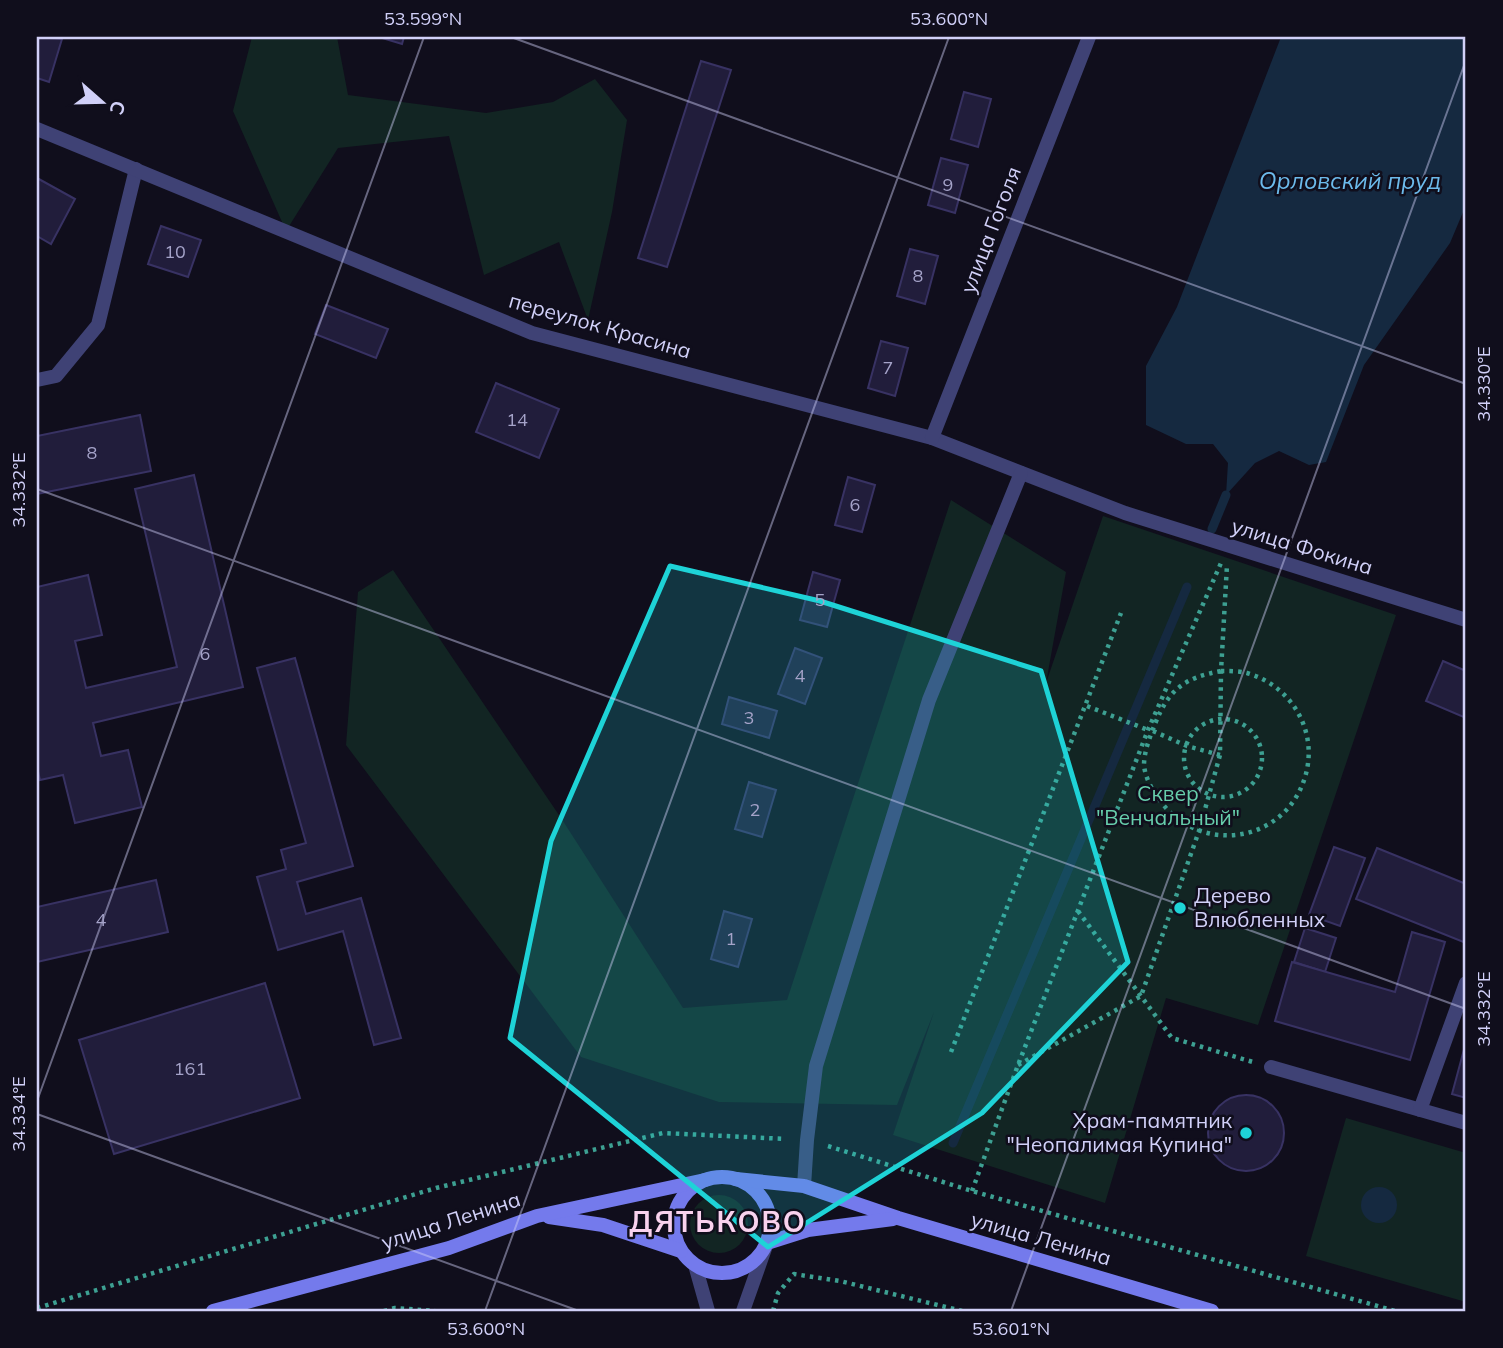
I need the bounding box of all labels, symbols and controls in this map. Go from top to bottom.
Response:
text: 53.599°N [384,7,462,30]
text: 53.600°N [910,7,988,30]
north arrow [66,66,136,136]
text: С [104,98,131,118]
street label: улица Гоголя [954,163,1026,296]
water label: Орловский пруд [1259,166,1441,195]
house number: 9 [943,173,953,196]
house number: 10 [164,240,186,263]
house number: 8 [913,264,923,287]
street label: переулок Красина [506,287,694,363]
text: 34.330°E [1472,346,1495,422]
house number: 7 [883,356,893,379]
house number: 14 [506,408,528,431]
house number: 8 [87,441,97,464]
text: 34.332°E [7,452,30,528]
house number: 6 [850,493,860,516]
street label: улица Фокина [1229,512,1376,580]
house number: 5 [815,588,826,611]
house number: 6 [200,642,210,665]
house number: 4 [795,664,806,687]
house number: 3 [744,706,754,729]
park label: Сквер "Венчальный" [1096,780,1240,830]
house number: 2 [750,798,760,821]
place label: Дерево Влюбленных [1194,882,1326,932]
marker: Дерево Влюбленных [1172,900,1188,916]
house number: 4 [96,908,107,931]
house number: 1 [726,927,736,950]
text: 34.332°E [1472,971,1495,1047]
house number: 161 [174,1057,206,1080]
text: 34.334°E [7,1076,30,1152]
place label: Храм-памятник "Неопалимая Купина" [1007,1107,1233,1157]
marker: Храм-памятник "Неопалимая Купина" [1238,1125,1254,1141]
street label: улица Ленина [378,1185,524,1255]
district label: ДЯТЬКОВО [629,1204,807,1239]
street label: улица Ленина [968,1206,1114,1270]
text: 53.600°N [447,1317,525,1340]
text: 53.601°N [972,1317,1050,1340]

